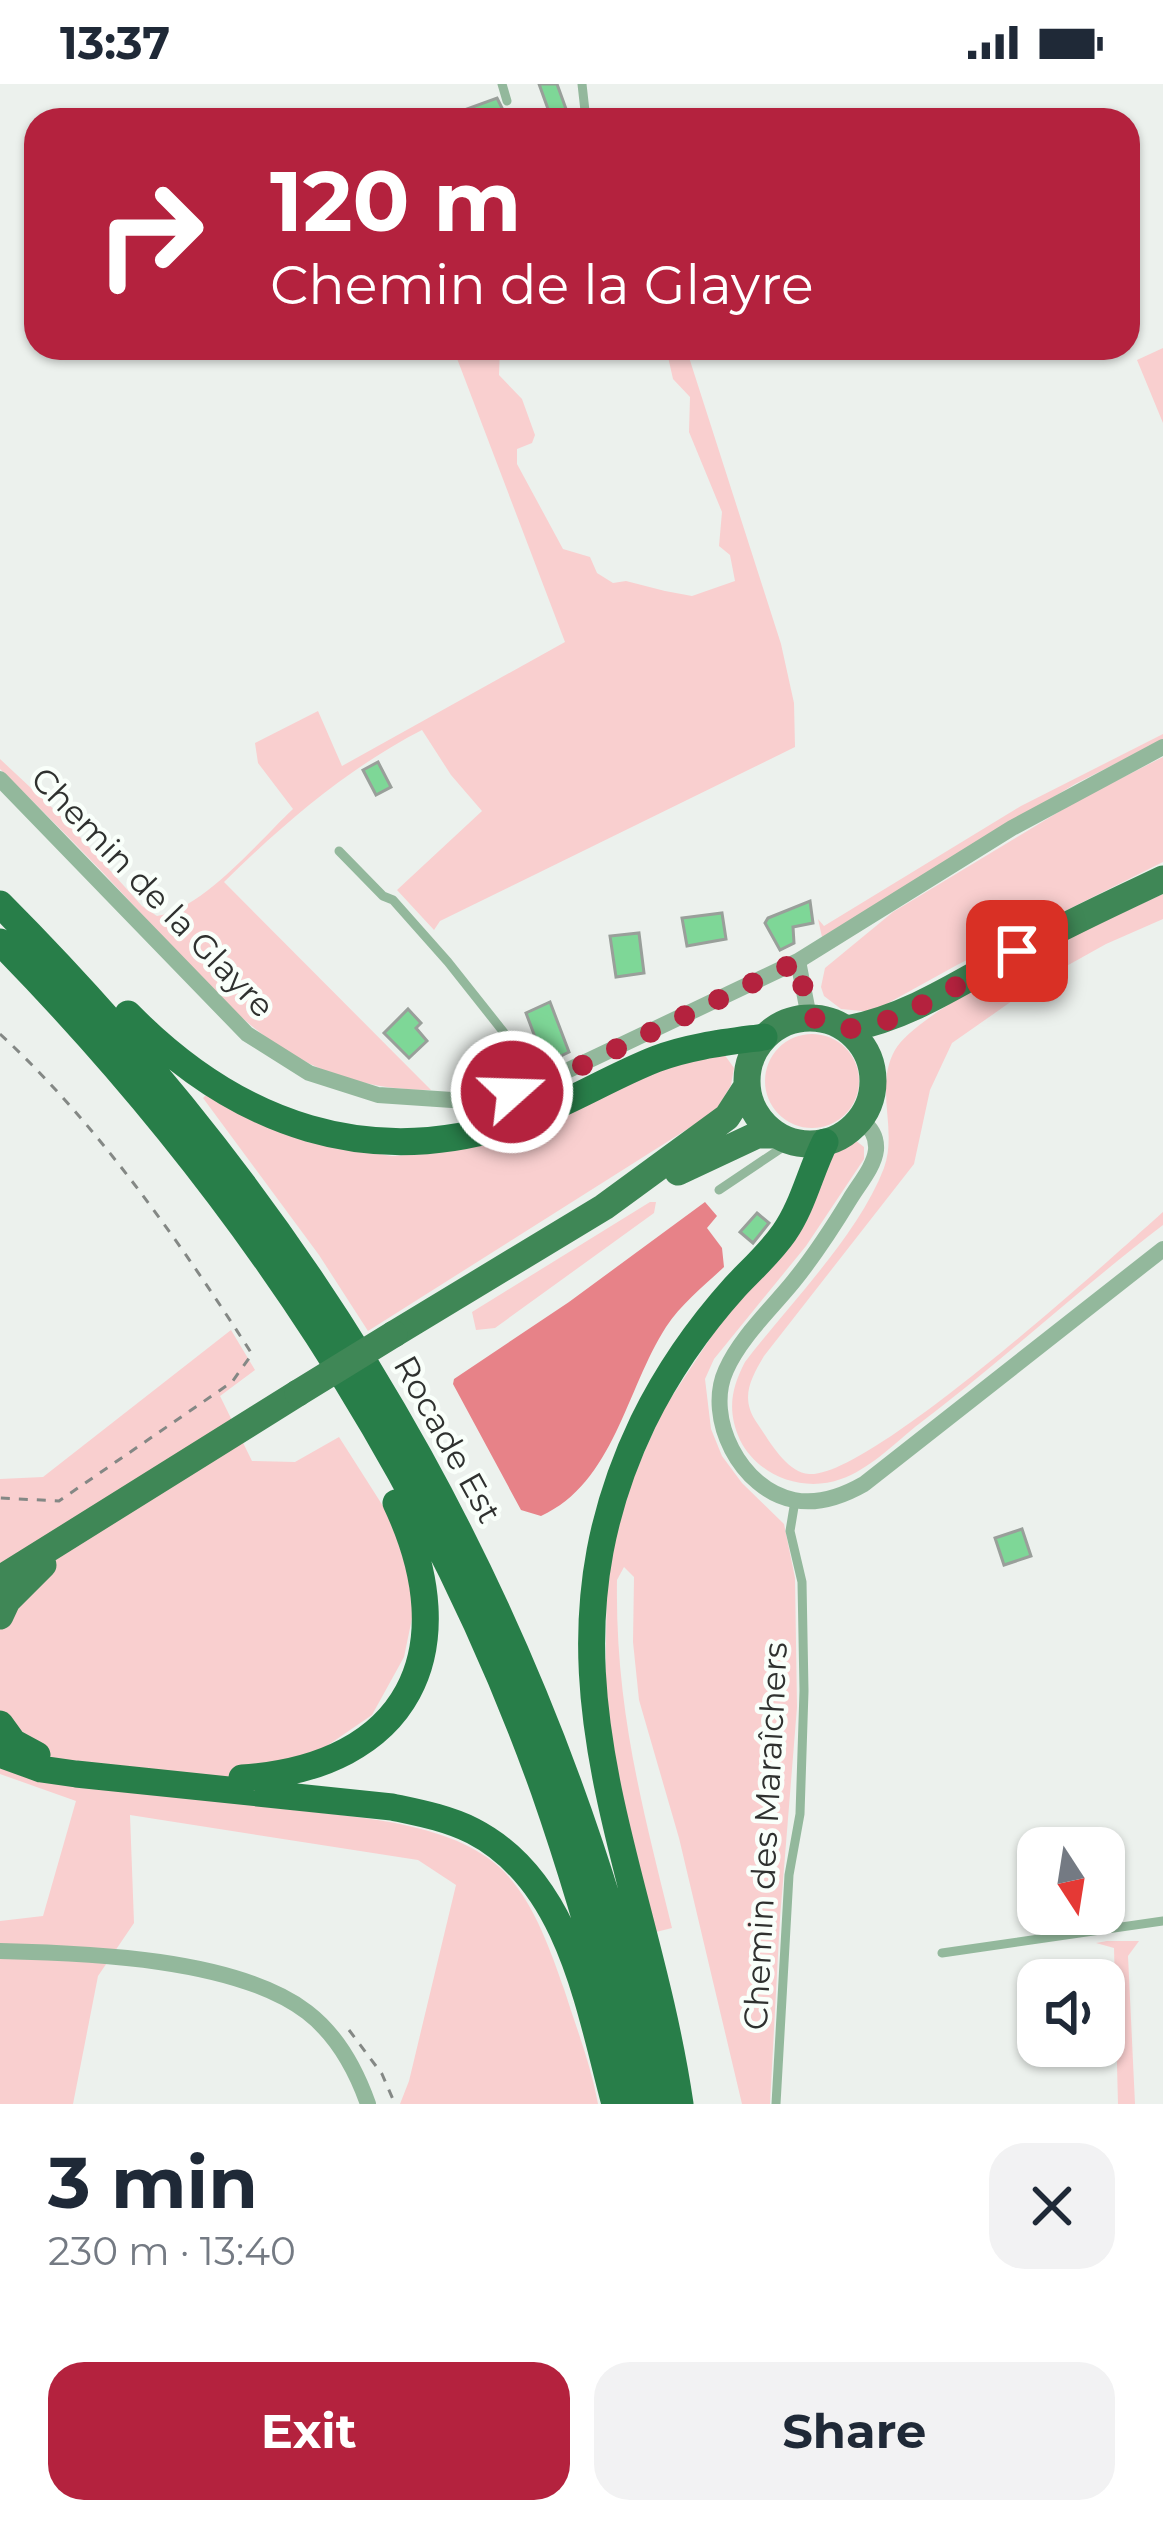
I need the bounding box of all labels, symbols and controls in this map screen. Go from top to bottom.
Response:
text: 13:37 [60,15,170,70]
text: 120 m [270,150,521,252]
icon: right [72,156,228,312]
text: Chemin de la Glayre [270,252,814,318]
street label: Chemin de la Glayre [23,759,283,1025]
pin [966,900,1068,1002]
icon: arrive [984,918,1050,984]
position arrow [449,1029,575,1155]
street label: Rocade Est [386,1348,510,1530]
street label: Chemin des Maraîchers [735,1641,795,2031]
north arrow [1017,1827,1125,1935]
map controls [1017,1827,1125,2067]
button: sound [1017,1959,1125,2067]
text: 3 min [48,2138,258,2226]
button: close [989,2143,1115,2269]
text: 230 m · 13:40 [48,2227,296,2275]
button: Exit [48,2362,570,2500]
button: Share [594,2362,1115,2500]

